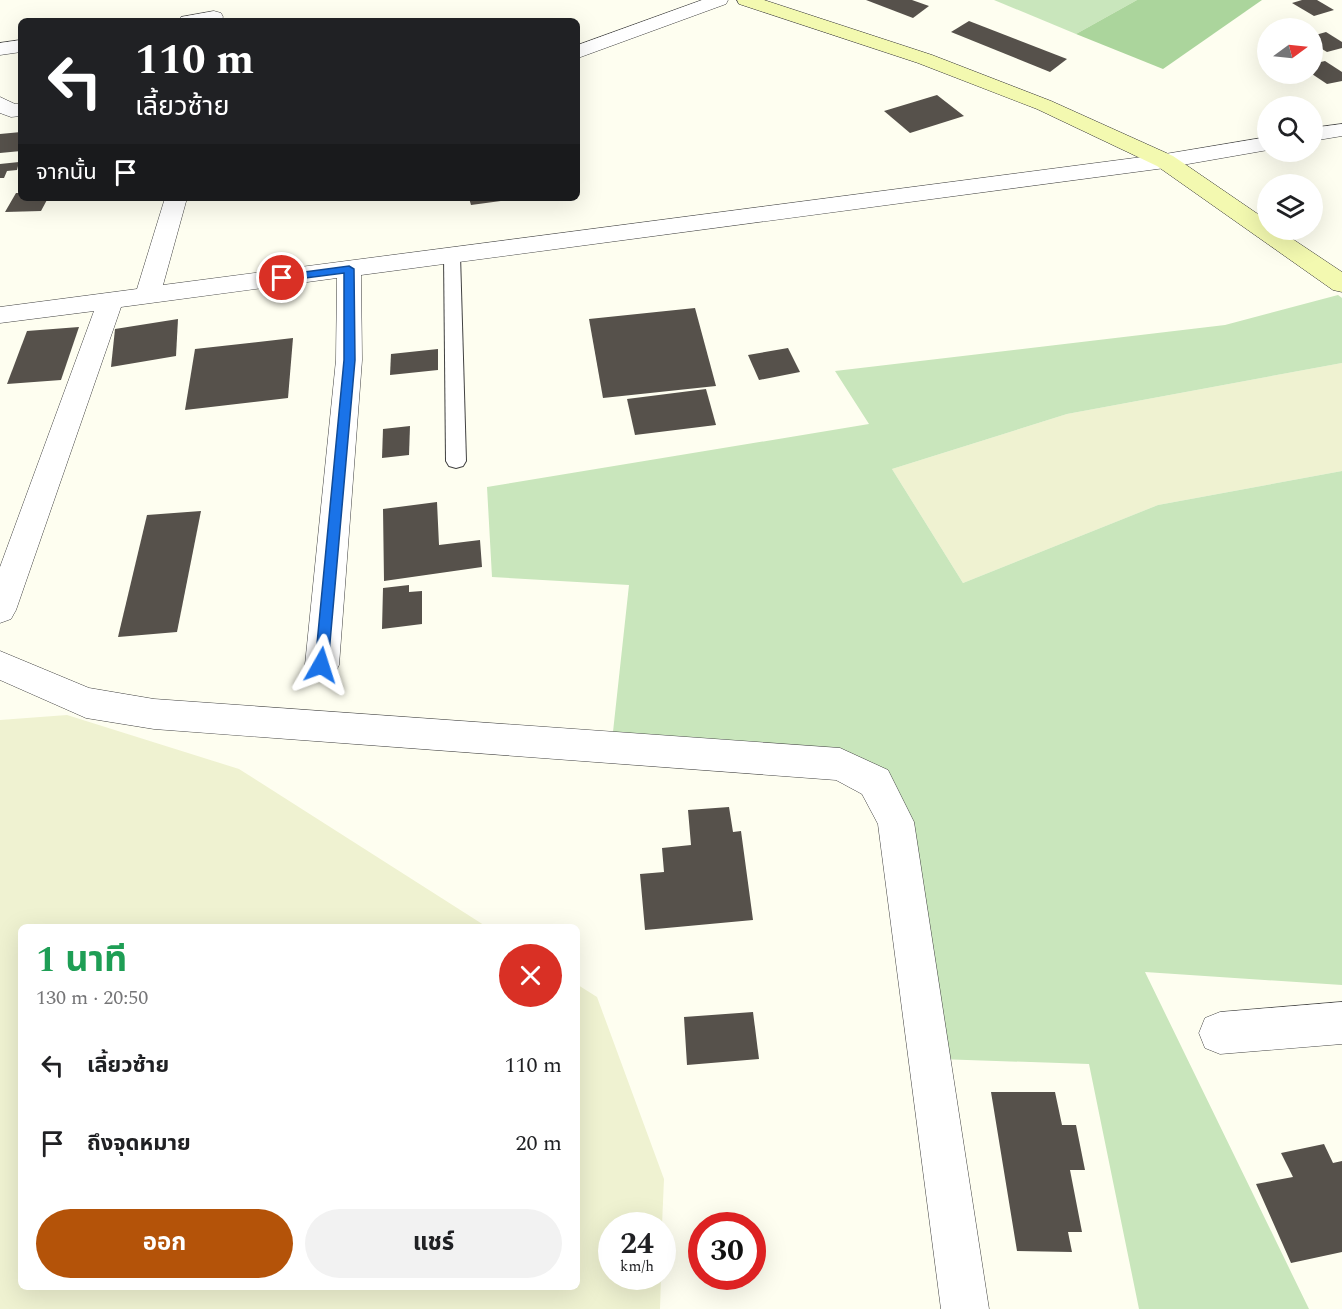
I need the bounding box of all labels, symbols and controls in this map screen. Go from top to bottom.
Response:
north arrow [1257,18,1323,84]
map controls [1257,18,1323,240]
text: 110 m [135,29,254,92]
icon: left [36,42,114,120]
text: เลี้ยวซ้าย [135,86,229,128]
button: search [1257,96,1323,162]
text: จากนั้น [36,156,97,189]
icon: arrive [109,156,142,189]
button: layers [1257,174,1323,240]
pin [256,252,307,303]
icon: arrive [265,261,298,294]
position arrow [289,633,353,697]
text: 1 นาที [36,933,127,988]
button: close [499,944,562,1007]
text: 130 m · 20:50 [36,983,148,1013]
icon: left [36,1049,69,1082]
text: เลี้ยวซ้าย [87,1049,169,1082]
text: 110 m [505,1049,562,1082]
icon: arrive [36,1127,69,1160]
text: ถึงจุดหมาย [87,1127,191,1160]
text: 20 m [516,1127,562,1160]
button: ออก [36,1209,293,1278]
button: แชร์ [305,1209,562,1278]
speed limit sign: 30 [688,1212,766,1290]
text: 24 [620,1221,654,1267]
text: km/h [620,1255,654,1278]

